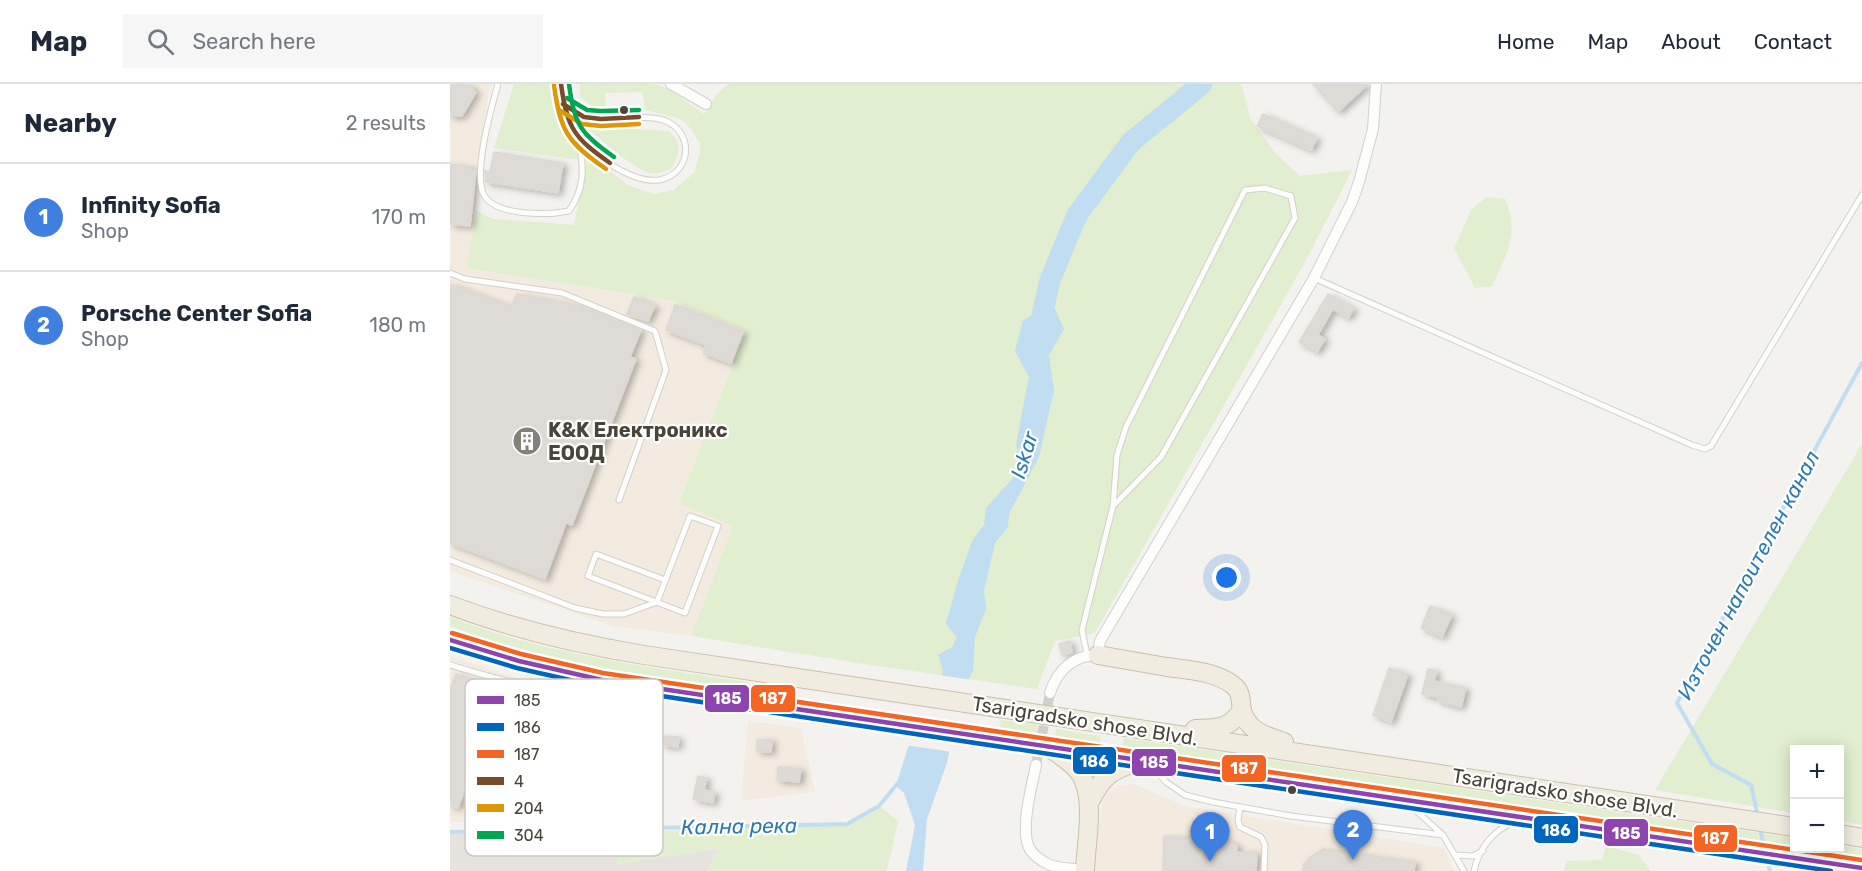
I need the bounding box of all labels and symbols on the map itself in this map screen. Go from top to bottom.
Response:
unlabelled marker [618,104,630,116]
place label: K&K Електроникс ЕООД [548,418,728,465]
building icon: K&K Електроникс ЕООД [511,425,543,457]
water label: Iskar [1005,428,1043,481]
water label: Източен напоителен канал [1672,446,1824,704]
your location [1212,563,1241,592]
legend [465,679,663,856]
line badge: 185 [704,684,750,713]
line badge: 187 [750,684,796,713]
text: 185 [712,689,742,708]
text: 187 [759,689,787,708]
text: 185 [514,691,541,710]
street label: Tsarigradsko shose Blvd. [970,691,1200,751]
text: 186 [514,718,541,737]
text: 187 [514,745,539,764]
line badge: 186 [1072,746,1117,775]
line badge: 185 [1131,748,1177,777]
text: 186 [1079,752,1109,771]
text: 185 [1139,753,1169,772]
line badge: 187 [1221,754,1267,783]
text: 187 [1230,759,1258,778]
street label: Tsarigradsko shose Blvd. [1450,763,1680,823]
text: 4 [514,772,524,791]
unlabelled marker [1286,784,1298,796]
text: 204 [514,799,544,818]
pin: 2 [1334,810,1372,860]
water label: Кална река [681,812,797,840]
pin: 1 [1190,812,1230,862]
line badge: 186 [1533,815,1579,844]
line badge: 185 [1603,818,1649,847]
text: 186 [1541,821,1571,840]
text: 185 [1611,824,1641,843]
line badge: 187 [1693,824,1738,853]
text: 304 [514,826,544,845]
text: 187 [1701,829,1729,848]

